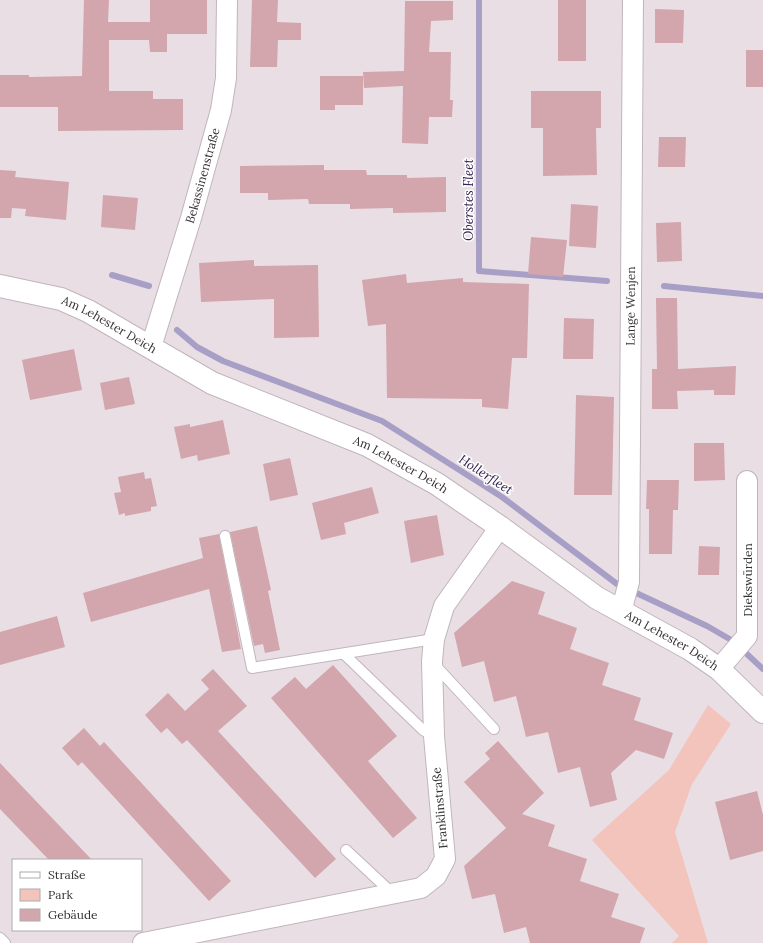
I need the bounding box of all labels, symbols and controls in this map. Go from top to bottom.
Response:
street label: Bekassinenstraße [182,126,223,225]
water label: Oberstes Fleet [460,159,477,241]
street label: Lange Wenjen [623,266,638,346]
street label: Am Lehester Deich [59,292,160,356]
street label: Am Lehester Deich [350,432,451,496]
water label: Hollerfleet [455,451,516,498]
street label: Diekswürden [740,543,755,617]
street label: Am Lehester Deich [622,606,722,674]
street label: Franklinstraße [428,766,451,849]
legend [12,859,142,931]
text: Straße [48,867,86,882]
text: Park [48,887,74,902]
text: Gebäude [48,907,98,922]

